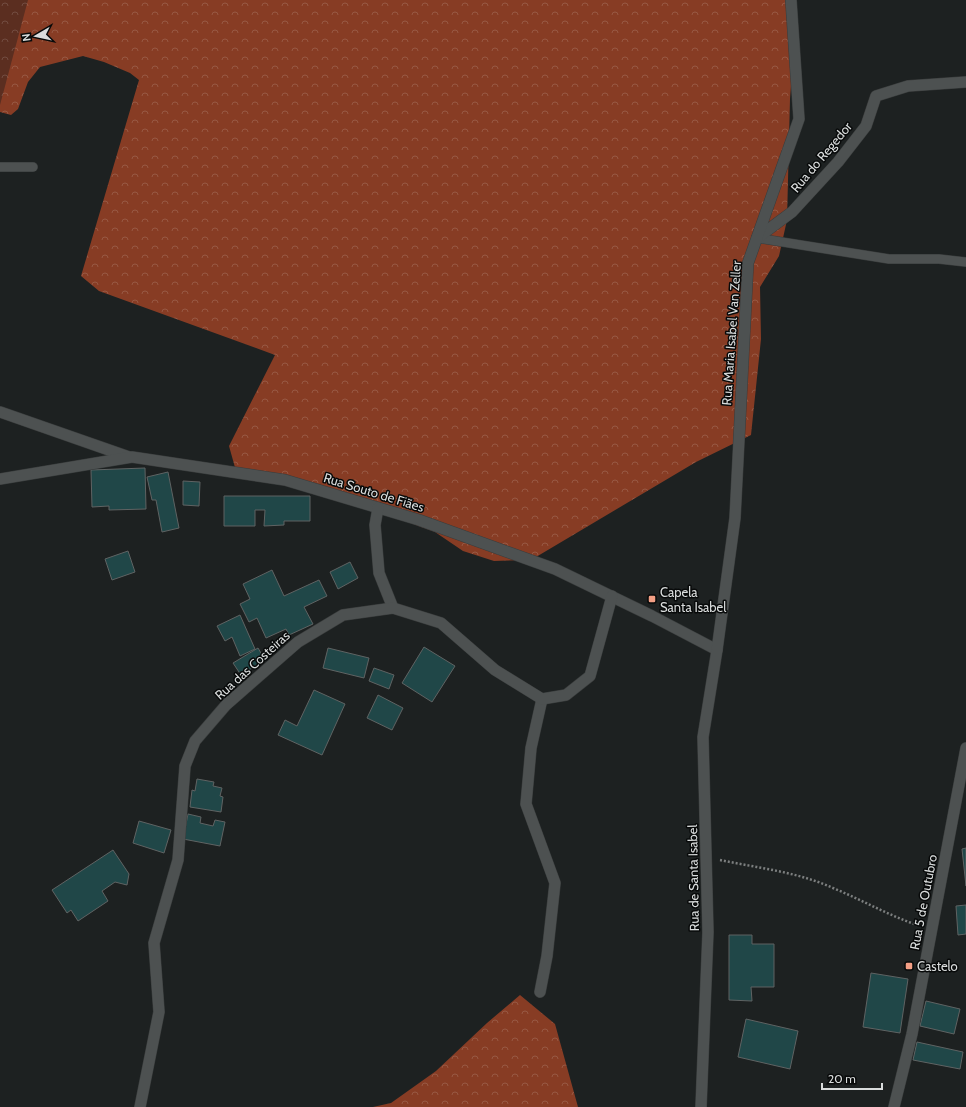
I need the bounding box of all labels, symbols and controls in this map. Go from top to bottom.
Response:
north arrow [16,16,56,56]
text: N [19,33,34,43]
street label: Rua do Regedor [787,118,856,195]
street label: Rua Maria Isabel Van Zeller [718,259,744,406]
street label: Rua Souto de Fiães [322,469,427,515]
place label: Capela Santa Isabel [660,584,726,615]
marker: Capela Santa Isabel [647,594,657,604]
street label: Rua das Costeiras [211,627,293,703]
street label: Rua de Santa Isabel [684,824,702,932]
street label: Rua 5 de Outubro [906,853,940,951]
place label: Castelo [917,958,958,974]
marker: Castelo [904,961,914,971]
scale bar [822,1065,882,1091]
text: 20 m [828,1071,856,1086]

